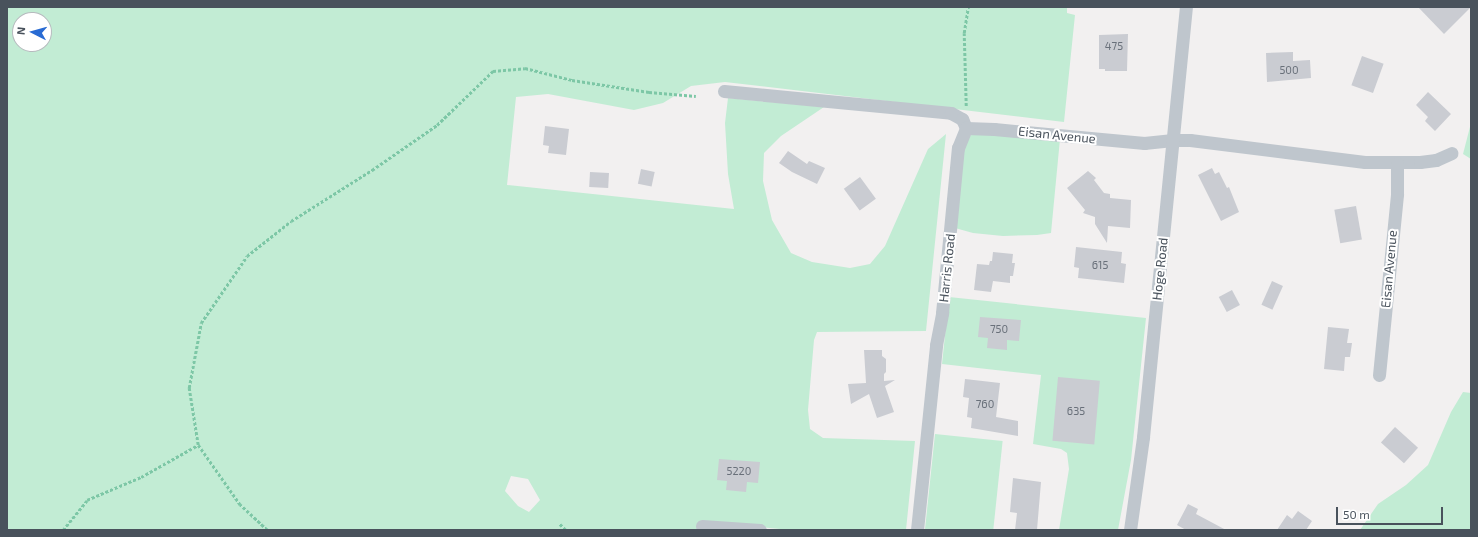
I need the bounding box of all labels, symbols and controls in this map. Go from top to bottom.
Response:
north arrow [12,12,52,52]
text: N [14,26,27,35]
house number: 475 [1105,39,1123,53]
house number: 500 [1279,63,1299,77]
street label: Eisan Avenue [1017,123,1097,147]
street label: Eisan Avenue [1378,229,1400,309]
street label: Harris Road [936,233,958,303]
street label: Hoge Road [1149,237,1171,301]
house number: 615 [1092,258,1108,272]
house number: 750 [990,322,1008,336]
house number: 760 [976,397,994,411]
house number: 635 [1067,404,1085,418]
house number: 5220 [727,464,751,478]
scale bar [1338,499,1445,525]
text: 50 m [1343,507,1370,521]

